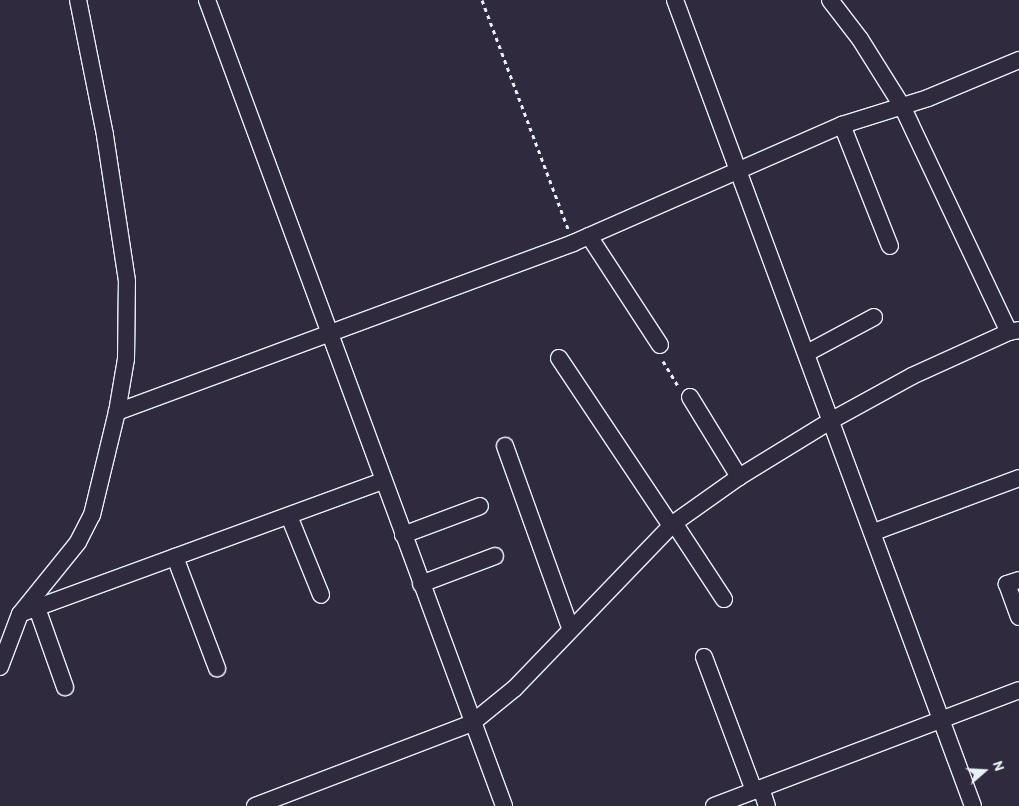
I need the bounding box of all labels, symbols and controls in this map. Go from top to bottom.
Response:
north arrow [959,746,1009,796]
text: N [989,759,1008,773]

